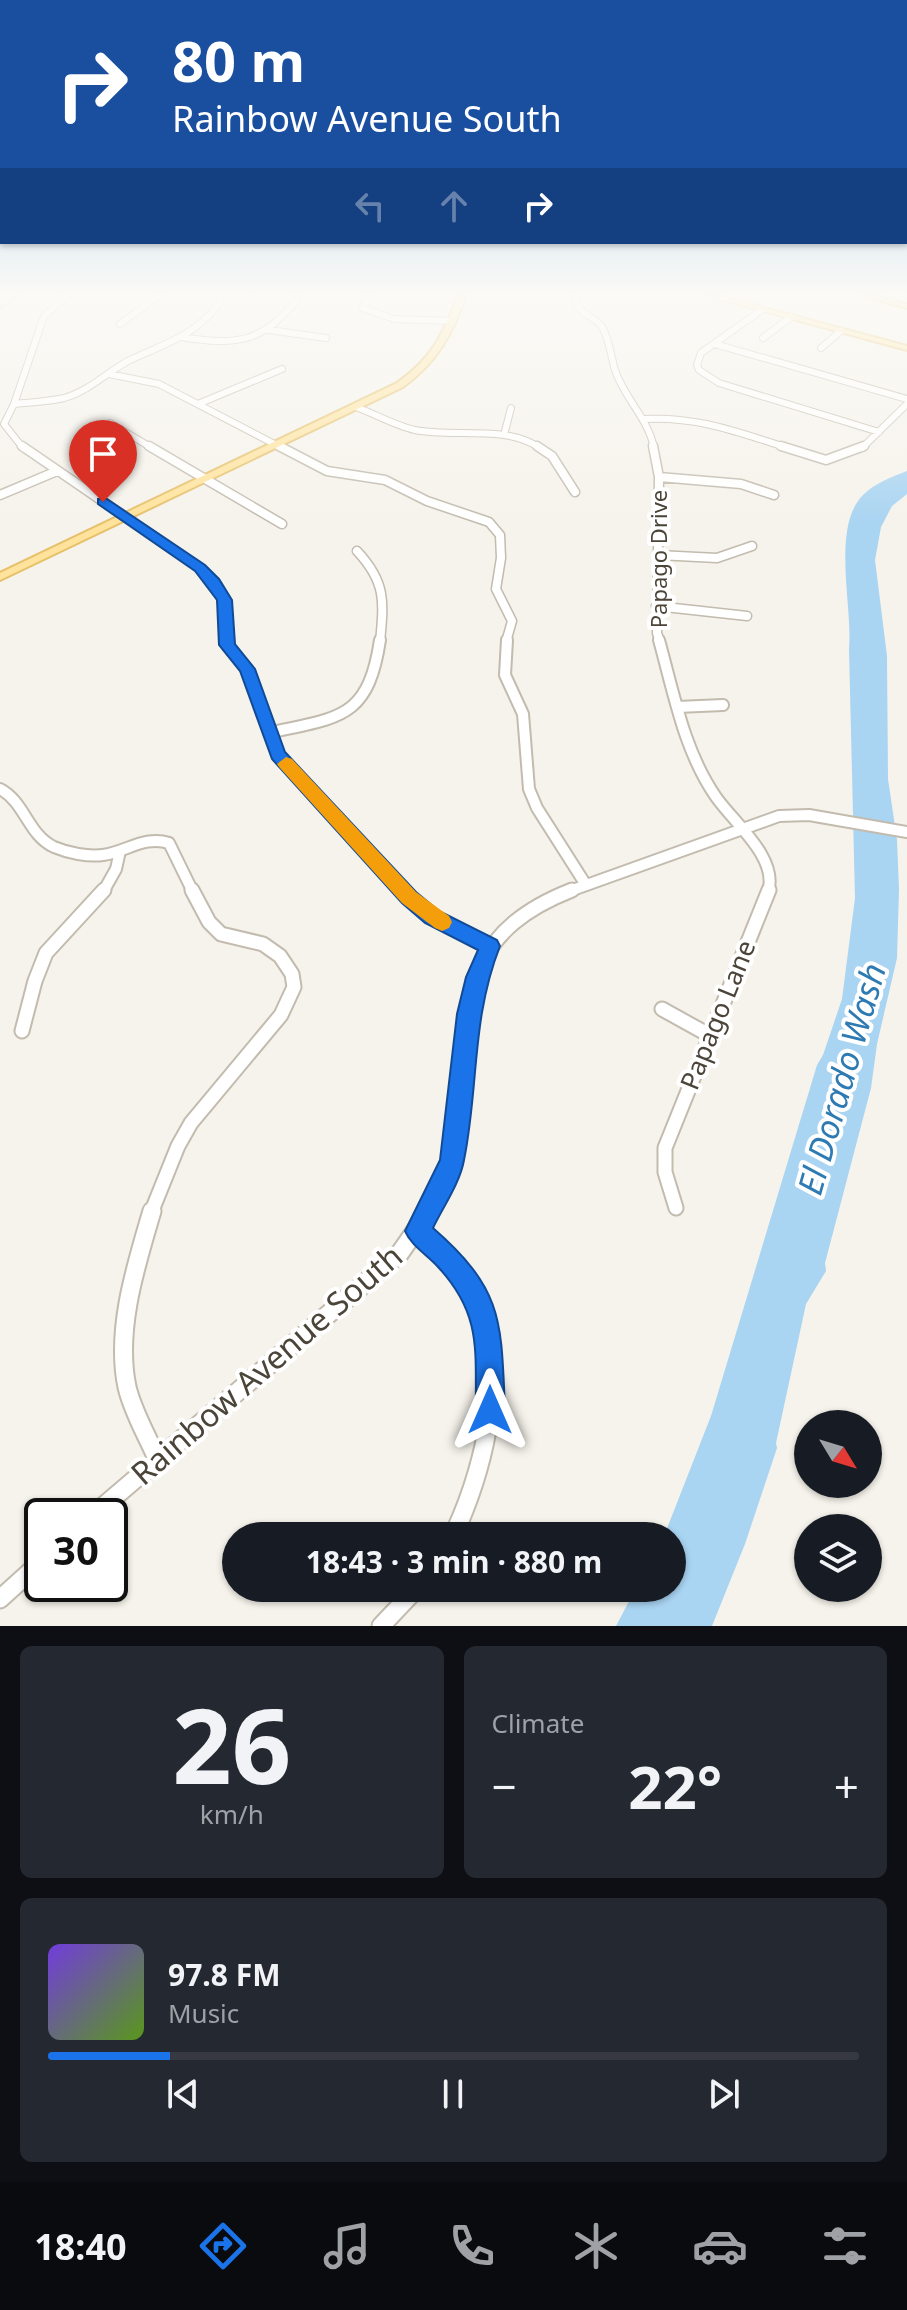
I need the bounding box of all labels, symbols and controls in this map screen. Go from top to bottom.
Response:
text: 80 m [172,22,305,98]
icon: right [40,32,144,136]
text: Rainbow Avenue South [172,94,562,143]
icon: left [348,184,392,228]
icon: ahead [432,184,476,228]
icon: right [516,184,560,228]
pin [69,420,137,502]
icon: arrive [81,432,125,476]
street label: Papago Drive [643,490,673,628]
street label: Papago Lane [671,934,763,1095]
water label: El Dorado Wash [786,958,896,1200]
street label: Rainbow Avenue South [121,1234,411,1494]
position arrow [448,1368,532,1452]
north arrow [794,1410,882,1498]
map controls [794,1410,882,1602]
speed limit sign: 30 [24,1498,128,1602]
button: layers [794,1514,882,1602]
text: 18:43 · 3 min · 880 m [306,1541,602,1582]
text: 26 [172,1673,291,1814]
text: Climate [492,1705,584,1741]
text: 22° [628,1745,722,1827]
text: − [492,1756,517,1816]
text: + [834,1756,859,1816]
text: km/h [200,1796,264,1832]
text: 97.8 FM [168,1954,280,1995]
text: Music [168,1995,239,2031]
icon: previous [161,2072,205,2116]
icon: pause [431,2072,475,2116]
icon: next [702,2072,746,2116]
icon: directions [195,2218,251,2274]
icon: music [319,2218,375,2274]
icon: phone [444,2218,500,2274]
icon: climate [568,2218,624,2274]
icon: car [692,2218,748,2274]
icon: filters [817,2218,873,2274]
text: 18:40 [34,2222,127,2271]

